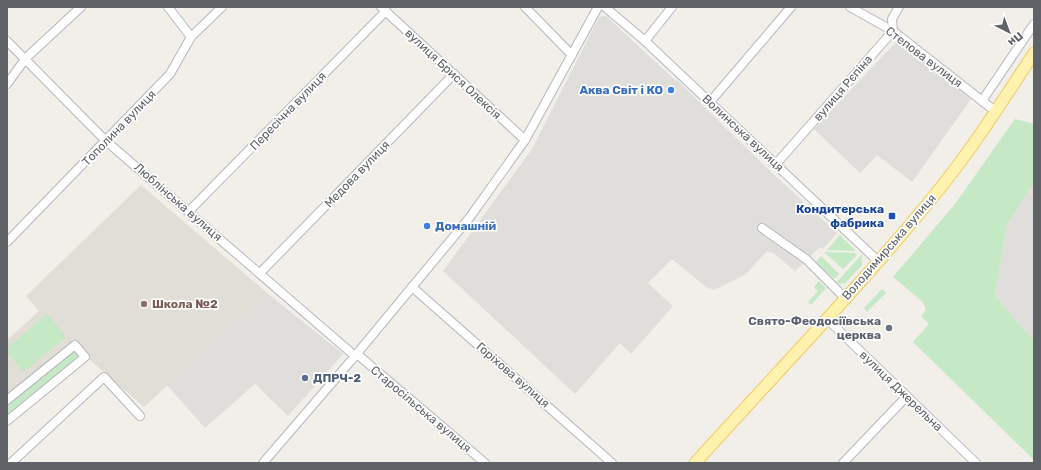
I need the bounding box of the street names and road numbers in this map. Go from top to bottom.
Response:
street label: Степова вулиця [883,24,965,90]
street label: вулиця Брися Олексія [402,26,504,122]
street label: вулиця Рєпіна [811,52,875,124]
street label: Пересічна вулиця [247,69,329,153]
street label: Тополина вулиця [79,87,159,169]
street label: Волинська вулиця [699,92,787,174]
street label: Медова вулиця [321,138,393,210]
street label: Люблінська вулиця [131,160,225,244]
street label: Володимирська вулиця [839,191,939,303]
street label: Горіхова вулиця [473,339,553,411]
street label: вулиця Джерельна [857,348,945,434]
street label: Старосільська вулиця [368,363,474,455]

